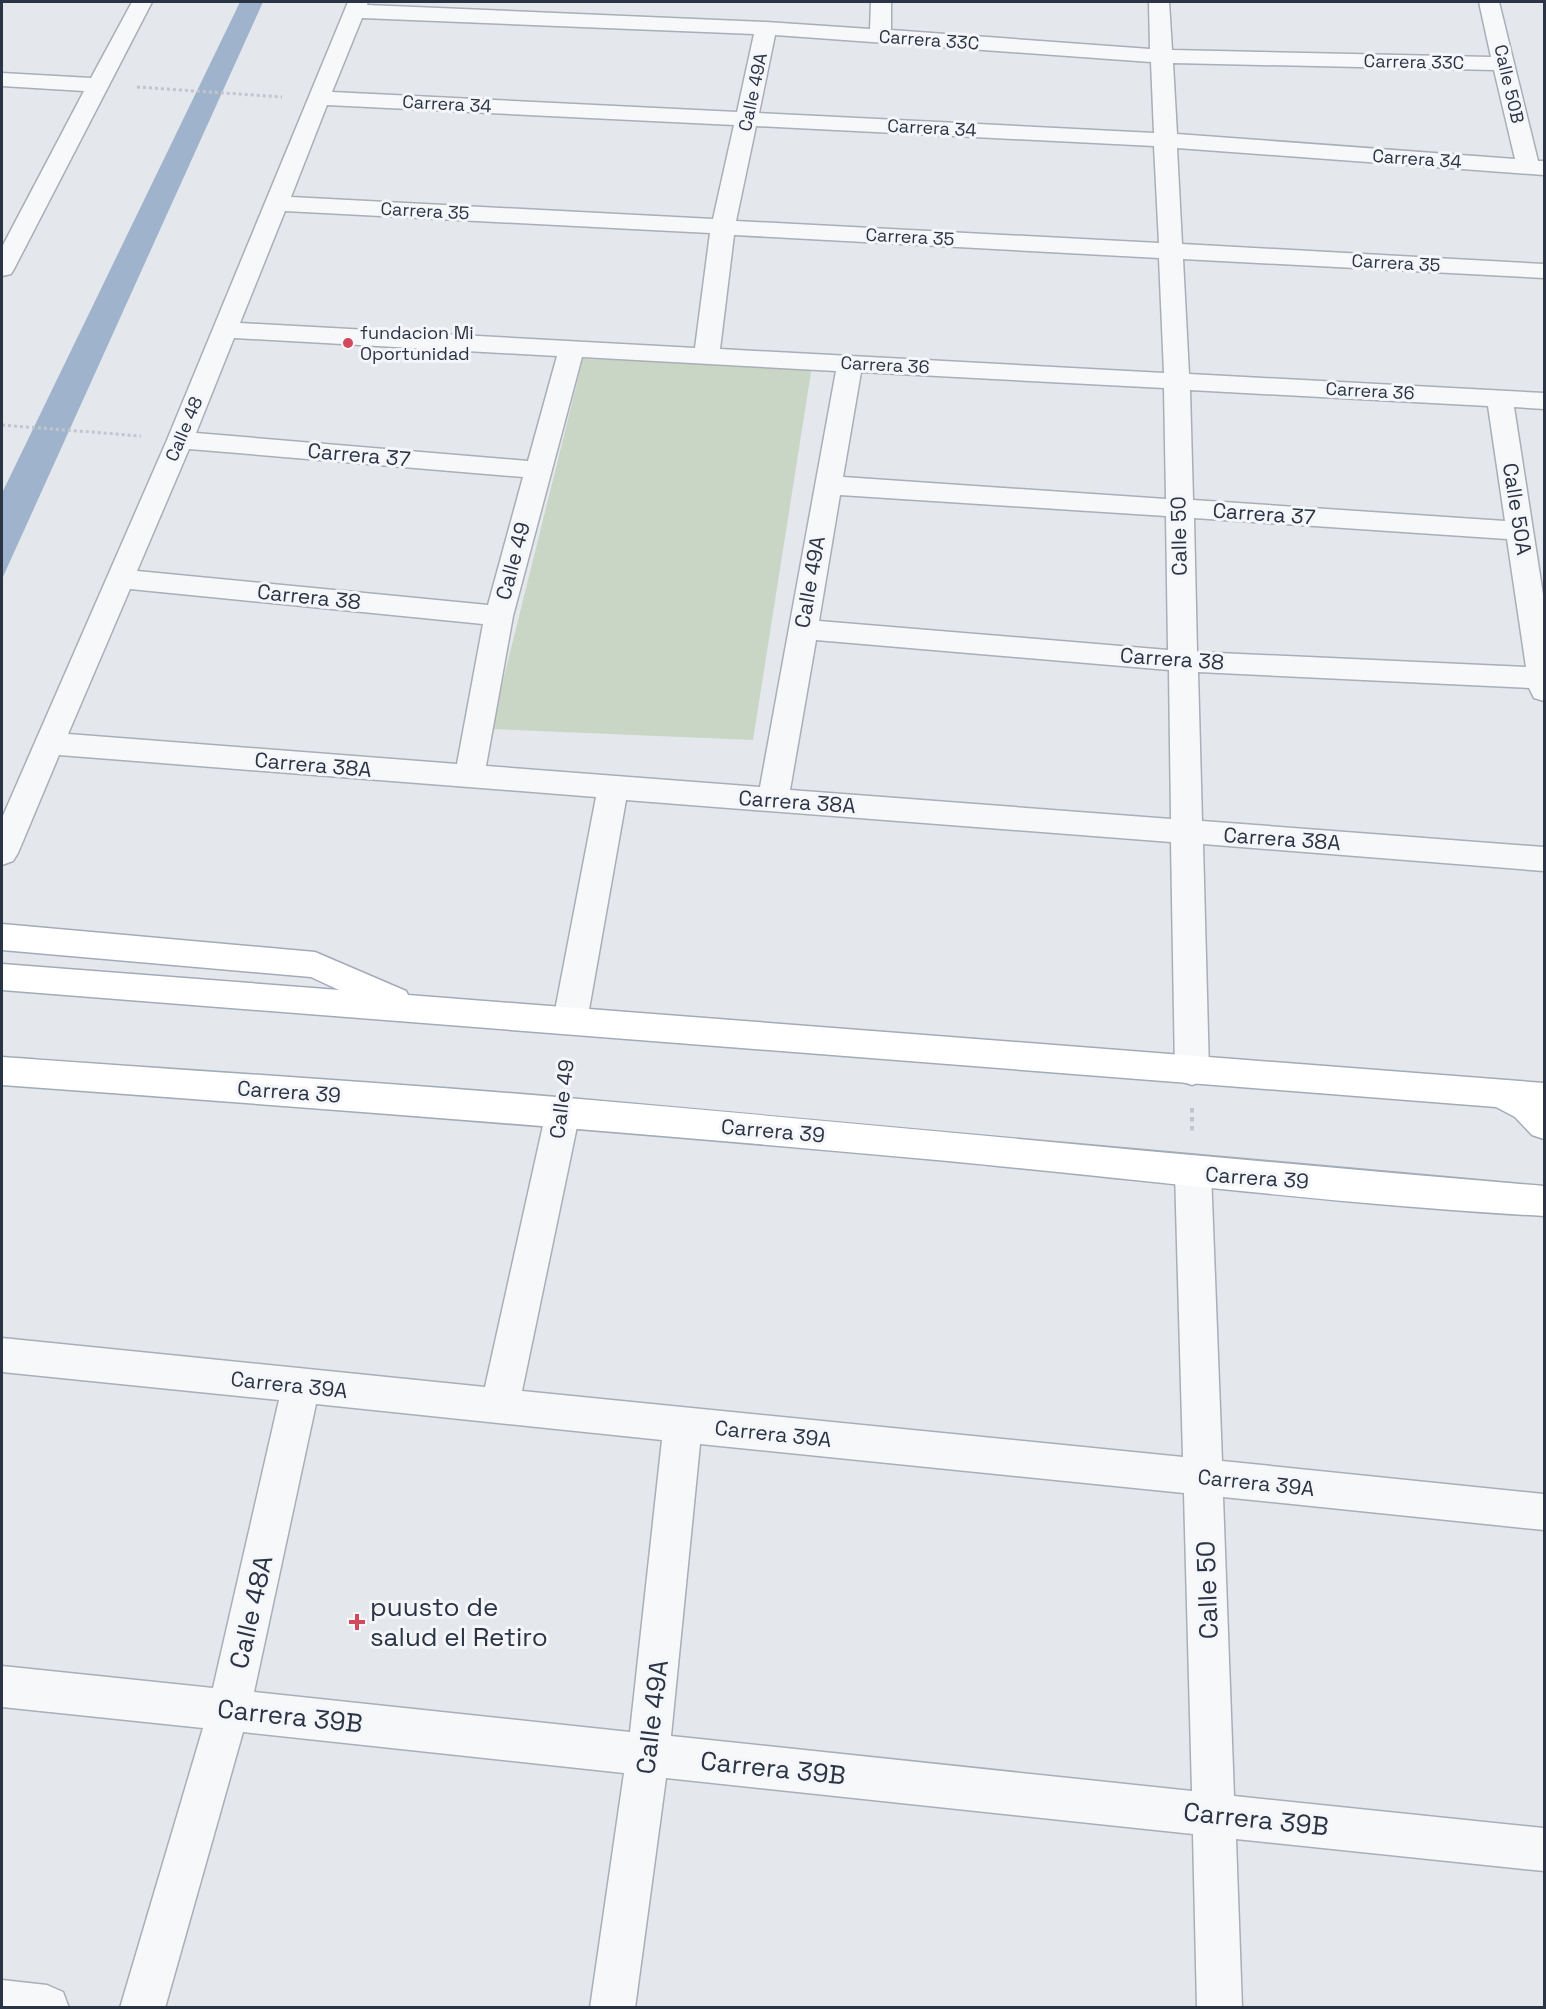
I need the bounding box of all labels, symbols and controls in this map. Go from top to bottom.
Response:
street label: Carrera 33C [878,25,980,54]
street label: Calle 50B [1489,42,1530,126]
street label: Carrera 33C [1364,49,1464,74]
street label: Calle 49A [733,51,772,133]
street label: Carrera 34 [402,90,492,117]
street label: Carrera 34 [887,114,977,141]
street label: Carrera 34 [1372,144,1462,173]
street label: Carrera 35 [380,197,470,224]
street label: Carrera 35 [865,223,955,250]
street label: Carrera 35 [1351,249,1441,276]
place label: fundacion Mi Oportunidad [360,321,474,365]
marker: fundacion Mi Oportunidad [341,336,355,350]
street label: Carrera 36 [840,351,930,378]
street label: Carrera 36 [1325,377,1415,404]
street label: Calle 48 [160,393,208,465]
street label: Carrera 37 [307,437,412,472]
street label: Calle 50A [1497,461,1538,557]
street label: Calle 50 [1164,496,1193,576]
street label: Carrera 37 [1212,496,1317,531]
street label: Calle 49 [489,519,536,603]
street label: Calle 49A [788,534,831,630]
street label: Carrera 38 [256,578,362,615]
street label: Carrera 38 [1119,641,1225,676]
street label: Carrera 38A [253,746,373,783]
street label: Carrera 38A [737,784,857,819]
street label: Carrera 38A [1222,821,1342,856]
street label: Calle 49 [543,1058,580,1140]
street label: Carrera 39 [236,1074,342,1109]
street label: Carrera 39 [720,1113,826,1148]
street label: Carrera 39 [1204,1160,1310,1195]
street label: Carrera 39A [229,1365,349,1404]
street label: Carrera 39A [713,1414,833,1453]
street label: Carrera 39A [1196,1463,1316,1502]
street label: Calle 50 [1188,1540,1226,1640]
street label: Calle 48A [221,1552,281,1672]
place label: puusto de salud el Retiro [370,1590,548,1654]
marker: puusto de salud el Retiro [348,1613,366,1631]
street label: Calle 49A [628,1658,676,1776]
street label: Carrera 39B [216,1691,364,1741]
street label: Carrera 39B [699,1743,847,1793]
street label: Carrera 39B [1182,1794,1330,1844]

